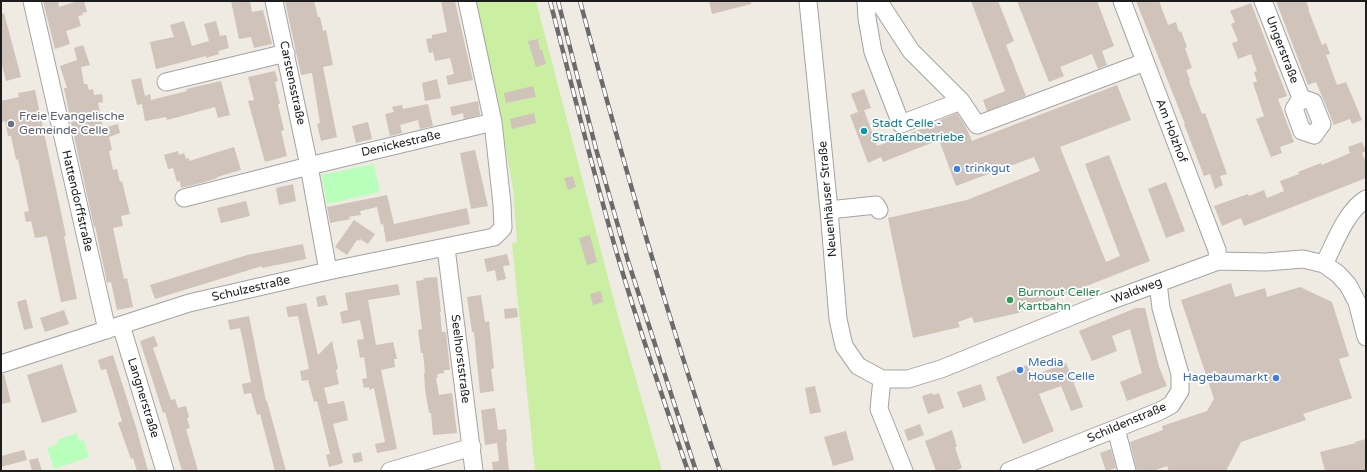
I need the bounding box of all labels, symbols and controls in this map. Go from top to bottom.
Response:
street label: Ungerstraße [1263,14,1301,86]
street label: Carstensstraße [276,40,308,126]
street label: Am Holzhof [1152,97,1190,165]
place label: Freie Evangelische Gemeinde Celle [19,110,124,138]
place label: Stadt Celle - Straßenbetriebe [872,117,964,145]
marker: Freie Evangelische Gemeinde Celle [6,119,16,129]
marker: Stadt Celle - Straßenbetriebe [859,126,869,136]
street label: Denickestraße [360,128,442,160]
street label: Neuenhäuser Straße [816,140,840,258]
street label: Hattendorffstraße [58,149,96,253]
place label: trinkgut [965,162,1010,176]
marker: trinkgut [952,164,962,174]
street label: Schulzestraße [210,273,292,305]
street label: Waldweg [1110,275,1164,307]
place label: Burnout Celler Kartbahn [1018,286,1100,314]
marker: Burnout Celler Kartbahn [1005,295,1015,305]
street label: Seelhorststraße [447,314,473,404]
street label: Langnerstraße [124,356,162,440]
place label: Media House Celle [1028,356,1095,384]
marker: Media House Celle [1015,365,1025,375]
place label: Hagebaumarkt [1183,371,1268,385]
marker: Hagebaumarkt [1271,373,1281,383]
street label: Schildenstraße [1085,400,1169,446]

